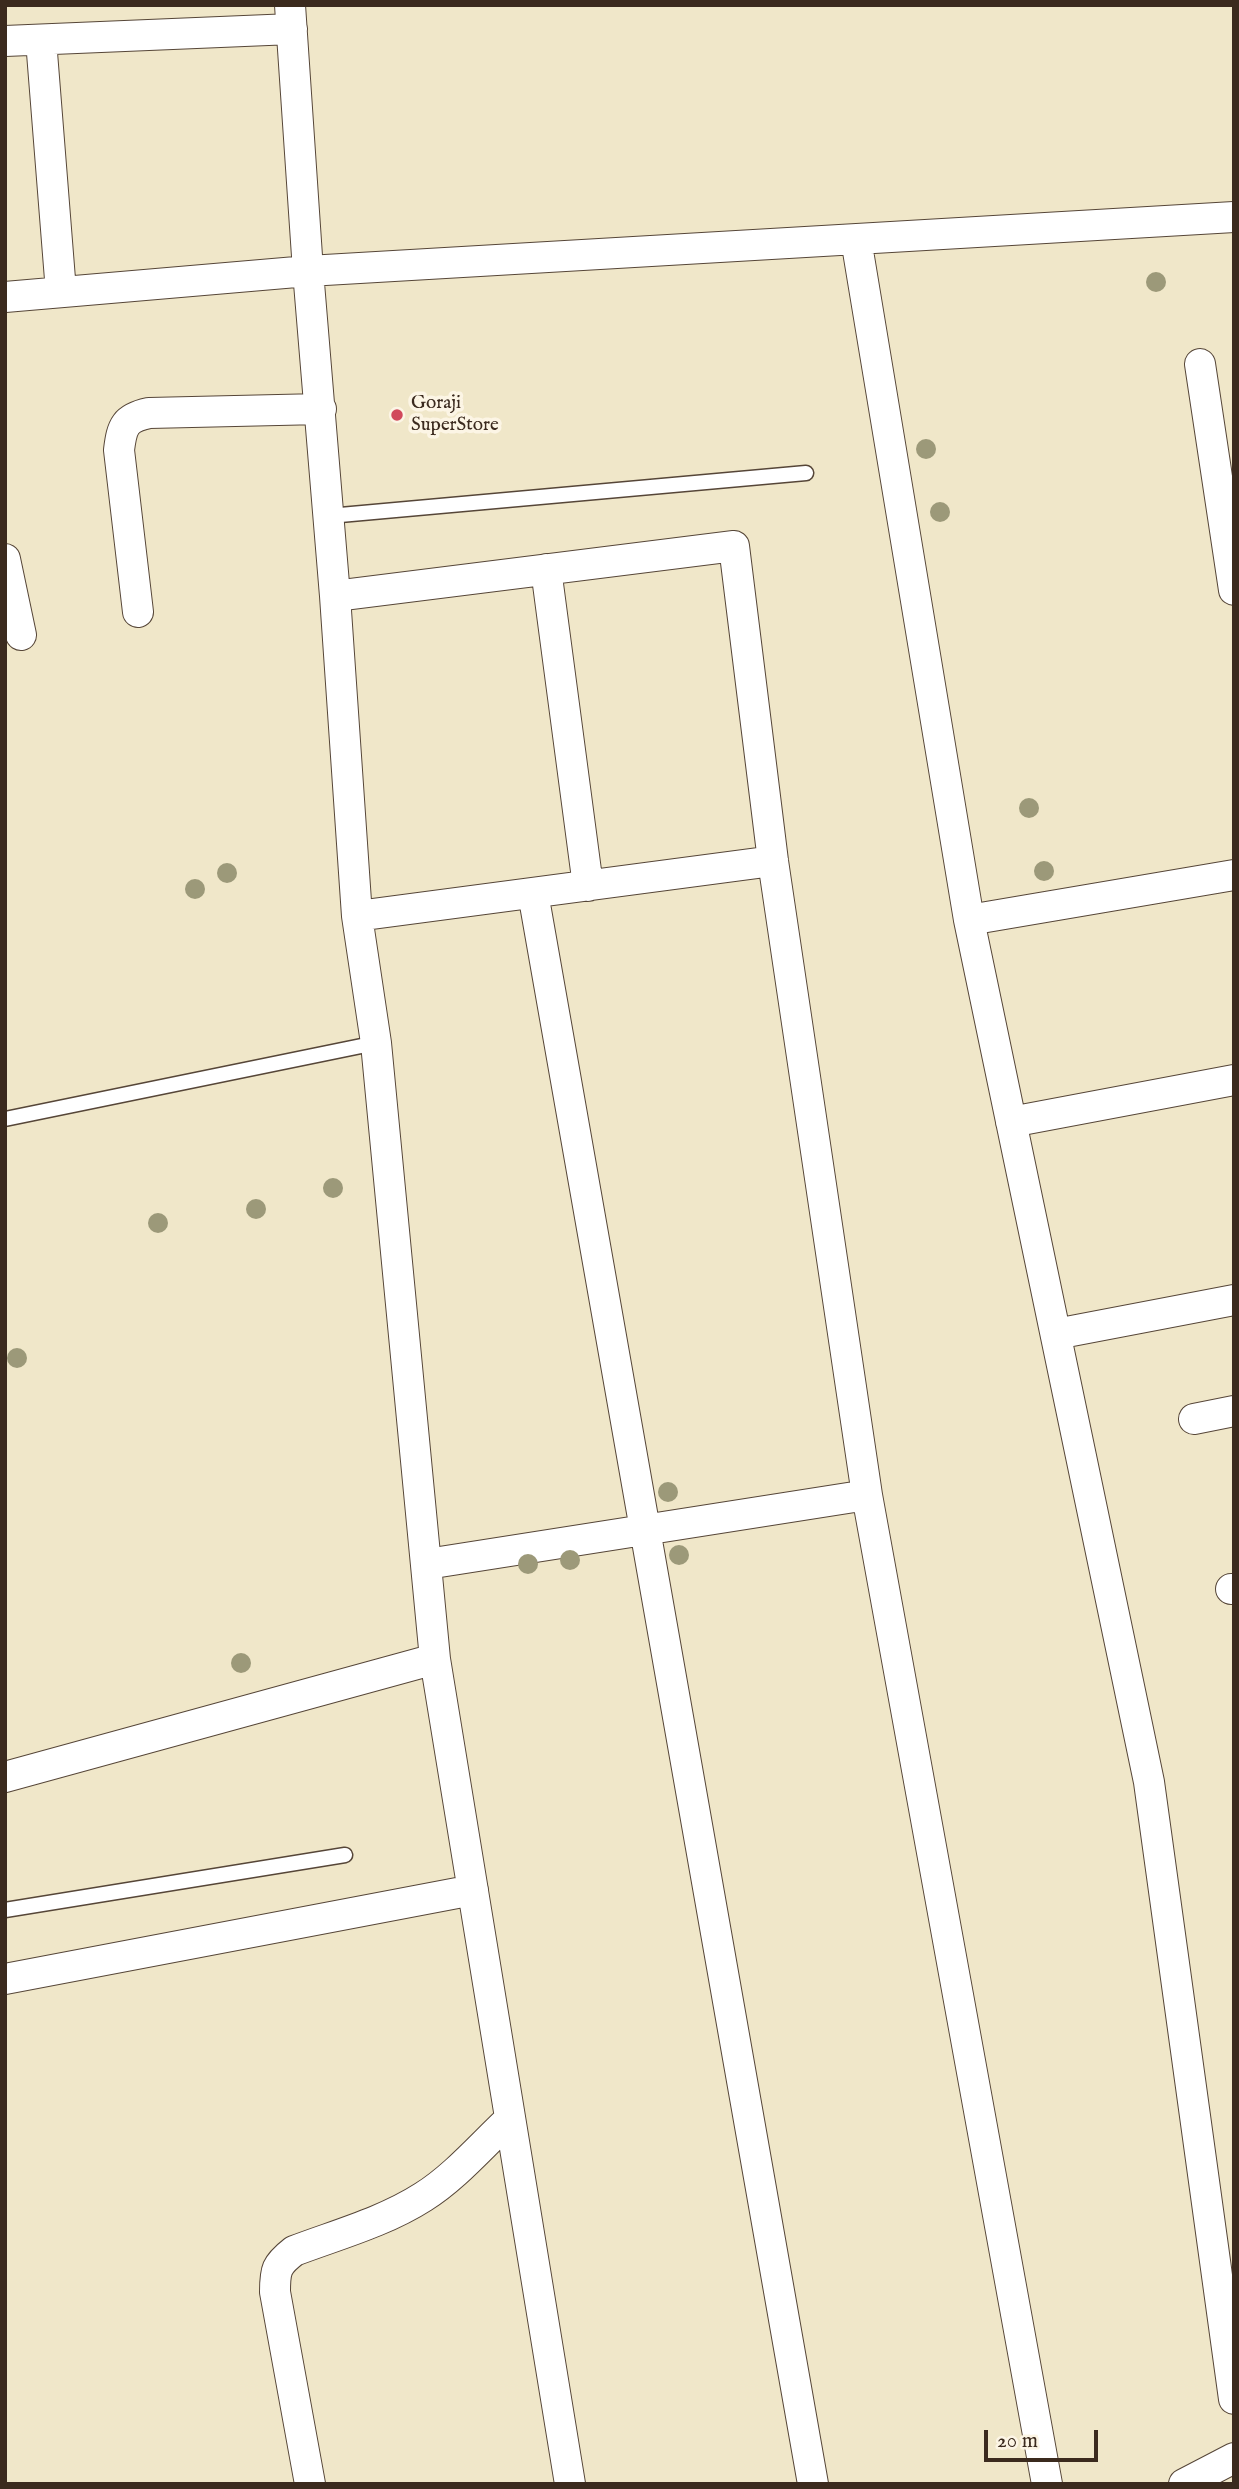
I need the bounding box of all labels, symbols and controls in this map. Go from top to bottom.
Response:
place label: Goraji SuperStore [411,393,499,437]
marker: Goraji SuperStore [389,407,405,423]
scale bar [987,2416,1101,2460]
text: 20 m [997,2428,1038,2455]

